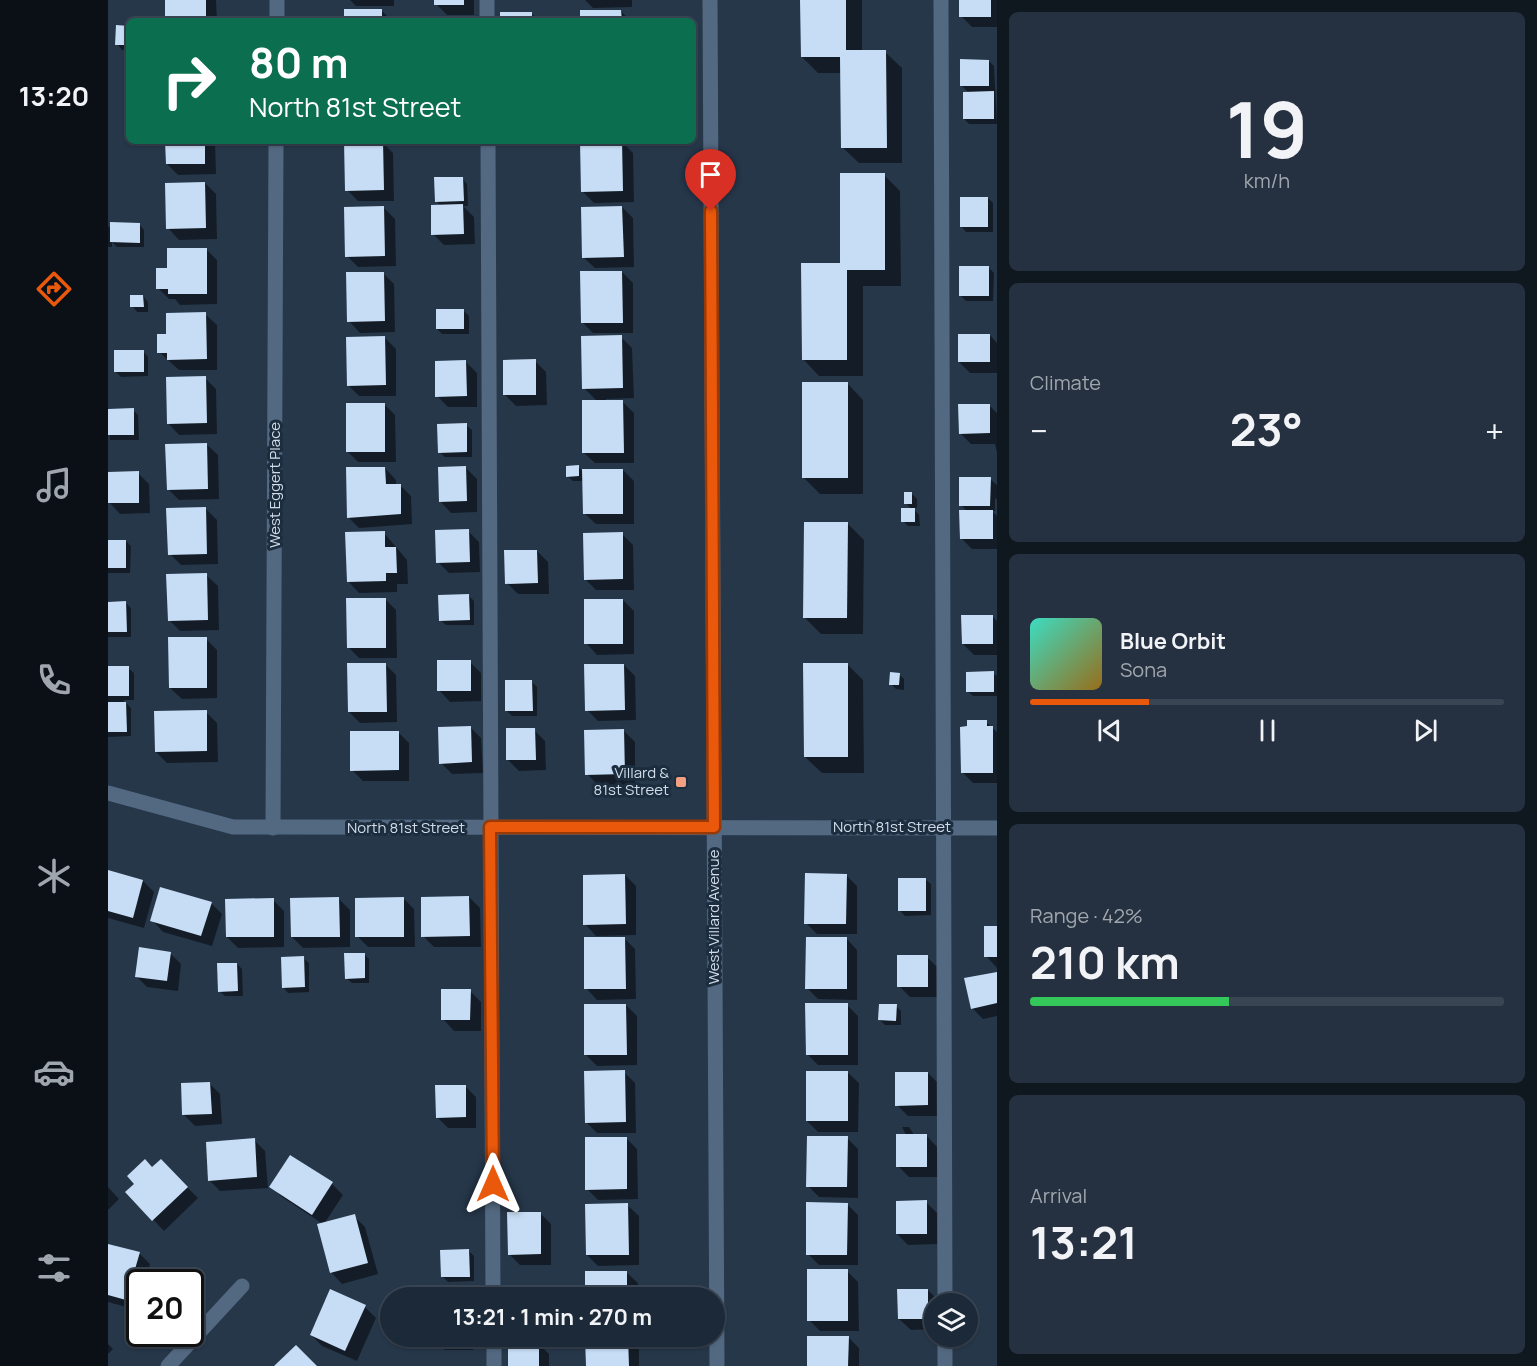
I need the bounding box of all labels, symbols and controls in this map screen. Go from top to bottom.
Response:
text: 80 m [249,33,349,91]
icon: right [150,42,228,120]
text: 19 [1226,75,1308,181]
text: 13:20 [19,77,89,114]
text: North 81st Street [249,88,461,125]
pin [685,149,736,211]
icon: arrive [694,158,727,191]
text: km/h [1244,167,1290,194]
icon: directions [33,268,75,310]
text: Climate [1030,369,1101,396]
text: 23° [1230,398,1303,460]
text: − [1030,408,1048,453]
text: + [1485,408,1504,453]
street label: West Eggert Place [264,422,285,548]
icon: music [33,464,75,506]
text: Blue Orbit [1120,626,1226,656]
text: Sona [1120,656,1167,683]
icon: phone [33,659,75,701]
icon: previous [1093,714,1126,747]
icon: pause [1251,714,1284,747]
icon: next [1409,714,1442,747]
place label: Villard & 81st Street [594,762,669,800]
marker: Villard & 81st Street [674,775,688,789]
street label: North 81st Street [833,816,951,837]
street label: North 81st Street [347,817,465,838]
street label: West Villard Avenue [703,849,724,984]
icon: climate [33,855,75,897]
text: Range · 42% [1030,902,1143,929]
text: 210 km [1030,931,1180,993]
icon: car [33,1051,75,1093]
position arrow [461,1152,525,1216]
text: Arrival [1030,1182,1087,1209]
text: 13:21 [1030,1211,1138,1273]
icon: filters [33,1247,75,1289]
speed limit sign: 20 [126,1269,204,1347]
map controls [924,1293,978,1347]
button: layers [924,1293,978,1347]
text: 13:21 · 1 min · 270 m [453,1302,652,1332]

